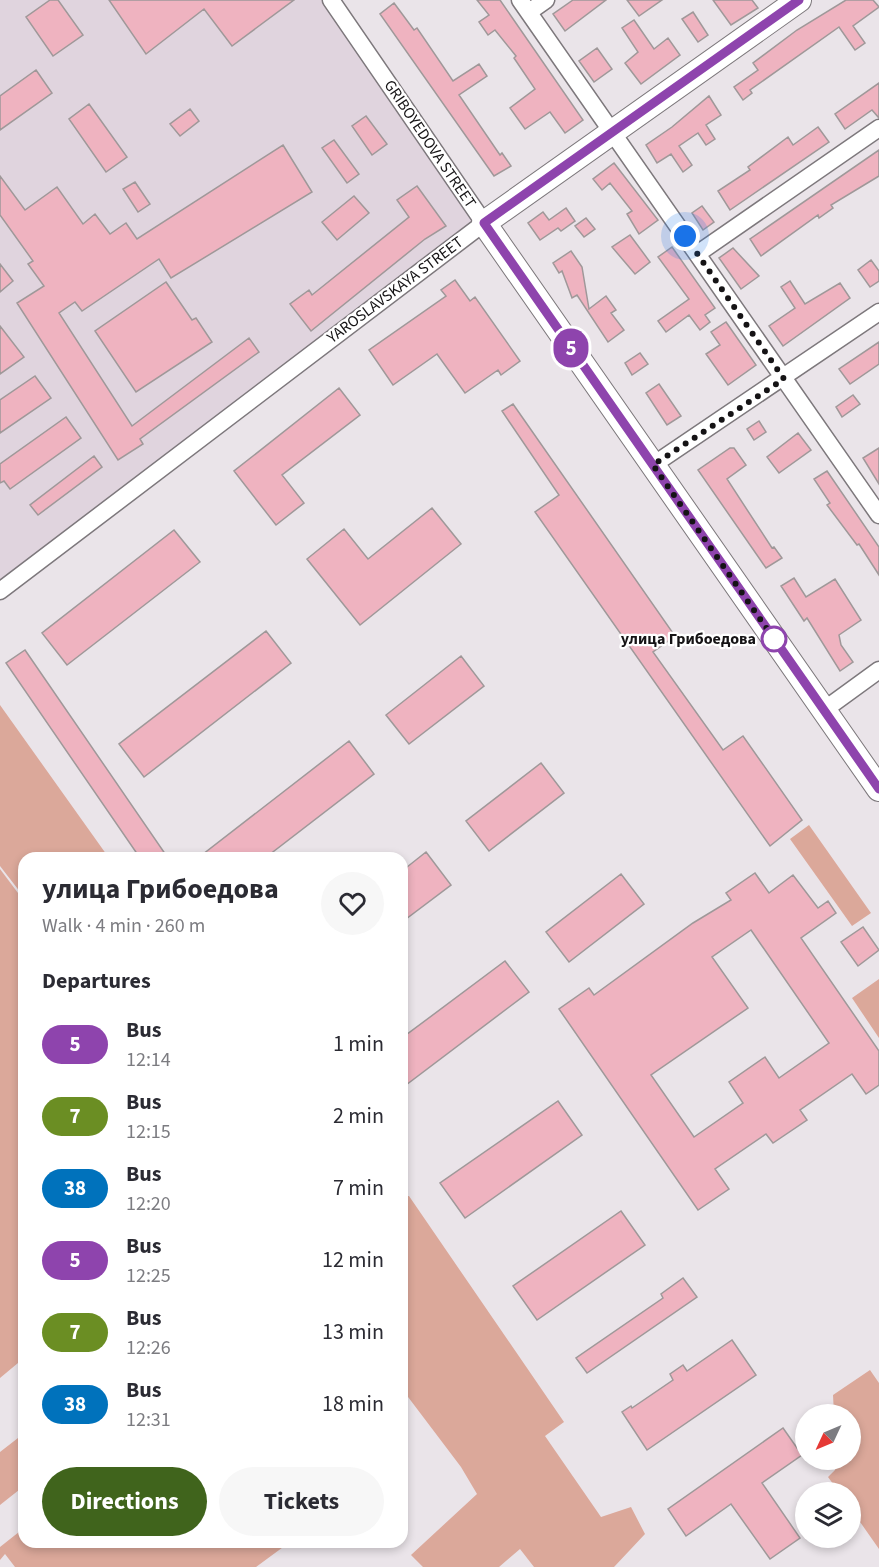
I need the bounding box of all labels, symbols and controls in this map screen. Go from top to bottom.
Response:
street label: GRIBOYEDOVA STREET [379,75,481,213]
your location [670,221,700,251]
street label: YAROSLAVSKAYA STREET [322,231,468,349]
line badge: 5 [552,328,590,368]
text: 5 [565,333,577,363]
marker: улица Грибоедова [761,626,787,652]
place label: улица Грибоедова [621,628,756,650]
text: улица Грибоедова [42,869,279,909]
button: heart [321,872,384,935]
text: Walk · 4 min · 260 m [42,912,205,940]
text: Departures [42,965,151,997]
text: Bus [126,1014,162,1046]
text: 1 min [333,1028,384,1060]
text: 5 [69,1029,81,1059]
text: 12:14 [126,1046,171,1074]
text: Bus [126,1086,162,1118]
text: 2 min [333,1100,384,1132]
text: 7 [69,1101,81,1131]
text: 12:15 [126,1118,171,1146]
text: Bus [126,1158,162,1190]
text: 7 min [333,1172,384,1204]
text: 38 [64,1173,86,1203]
text: 12:20 [126,1190,171,1218]
text: Bus [126,1230,162,1262]
text: 12 min [322,1244,384,1276]
text: 5 [69,1245,81,1275]
text: 12:25 [126,1262,171,1290]
text: Bus [126,1302,162,1334]
text: 13 min [322,1316,384,1348]
text: 7 [69,1317,81,1347]
text: 12:26 [126,1334,171,1362]
text: Bus [126,1374,162,1406]
text: 18 min [322,1388,384,1420]
text: 38 [64,1389,86,1419]
north arrow [795,1404,861,1470]
map controls [795,1404,861,1548]
text: 12:31 [126,1406,171,1434]
button: Directions [42,1467,207,1536]
button: Tickets [219,1467,384,1536]
button: layers [795,1482,861,1548]

